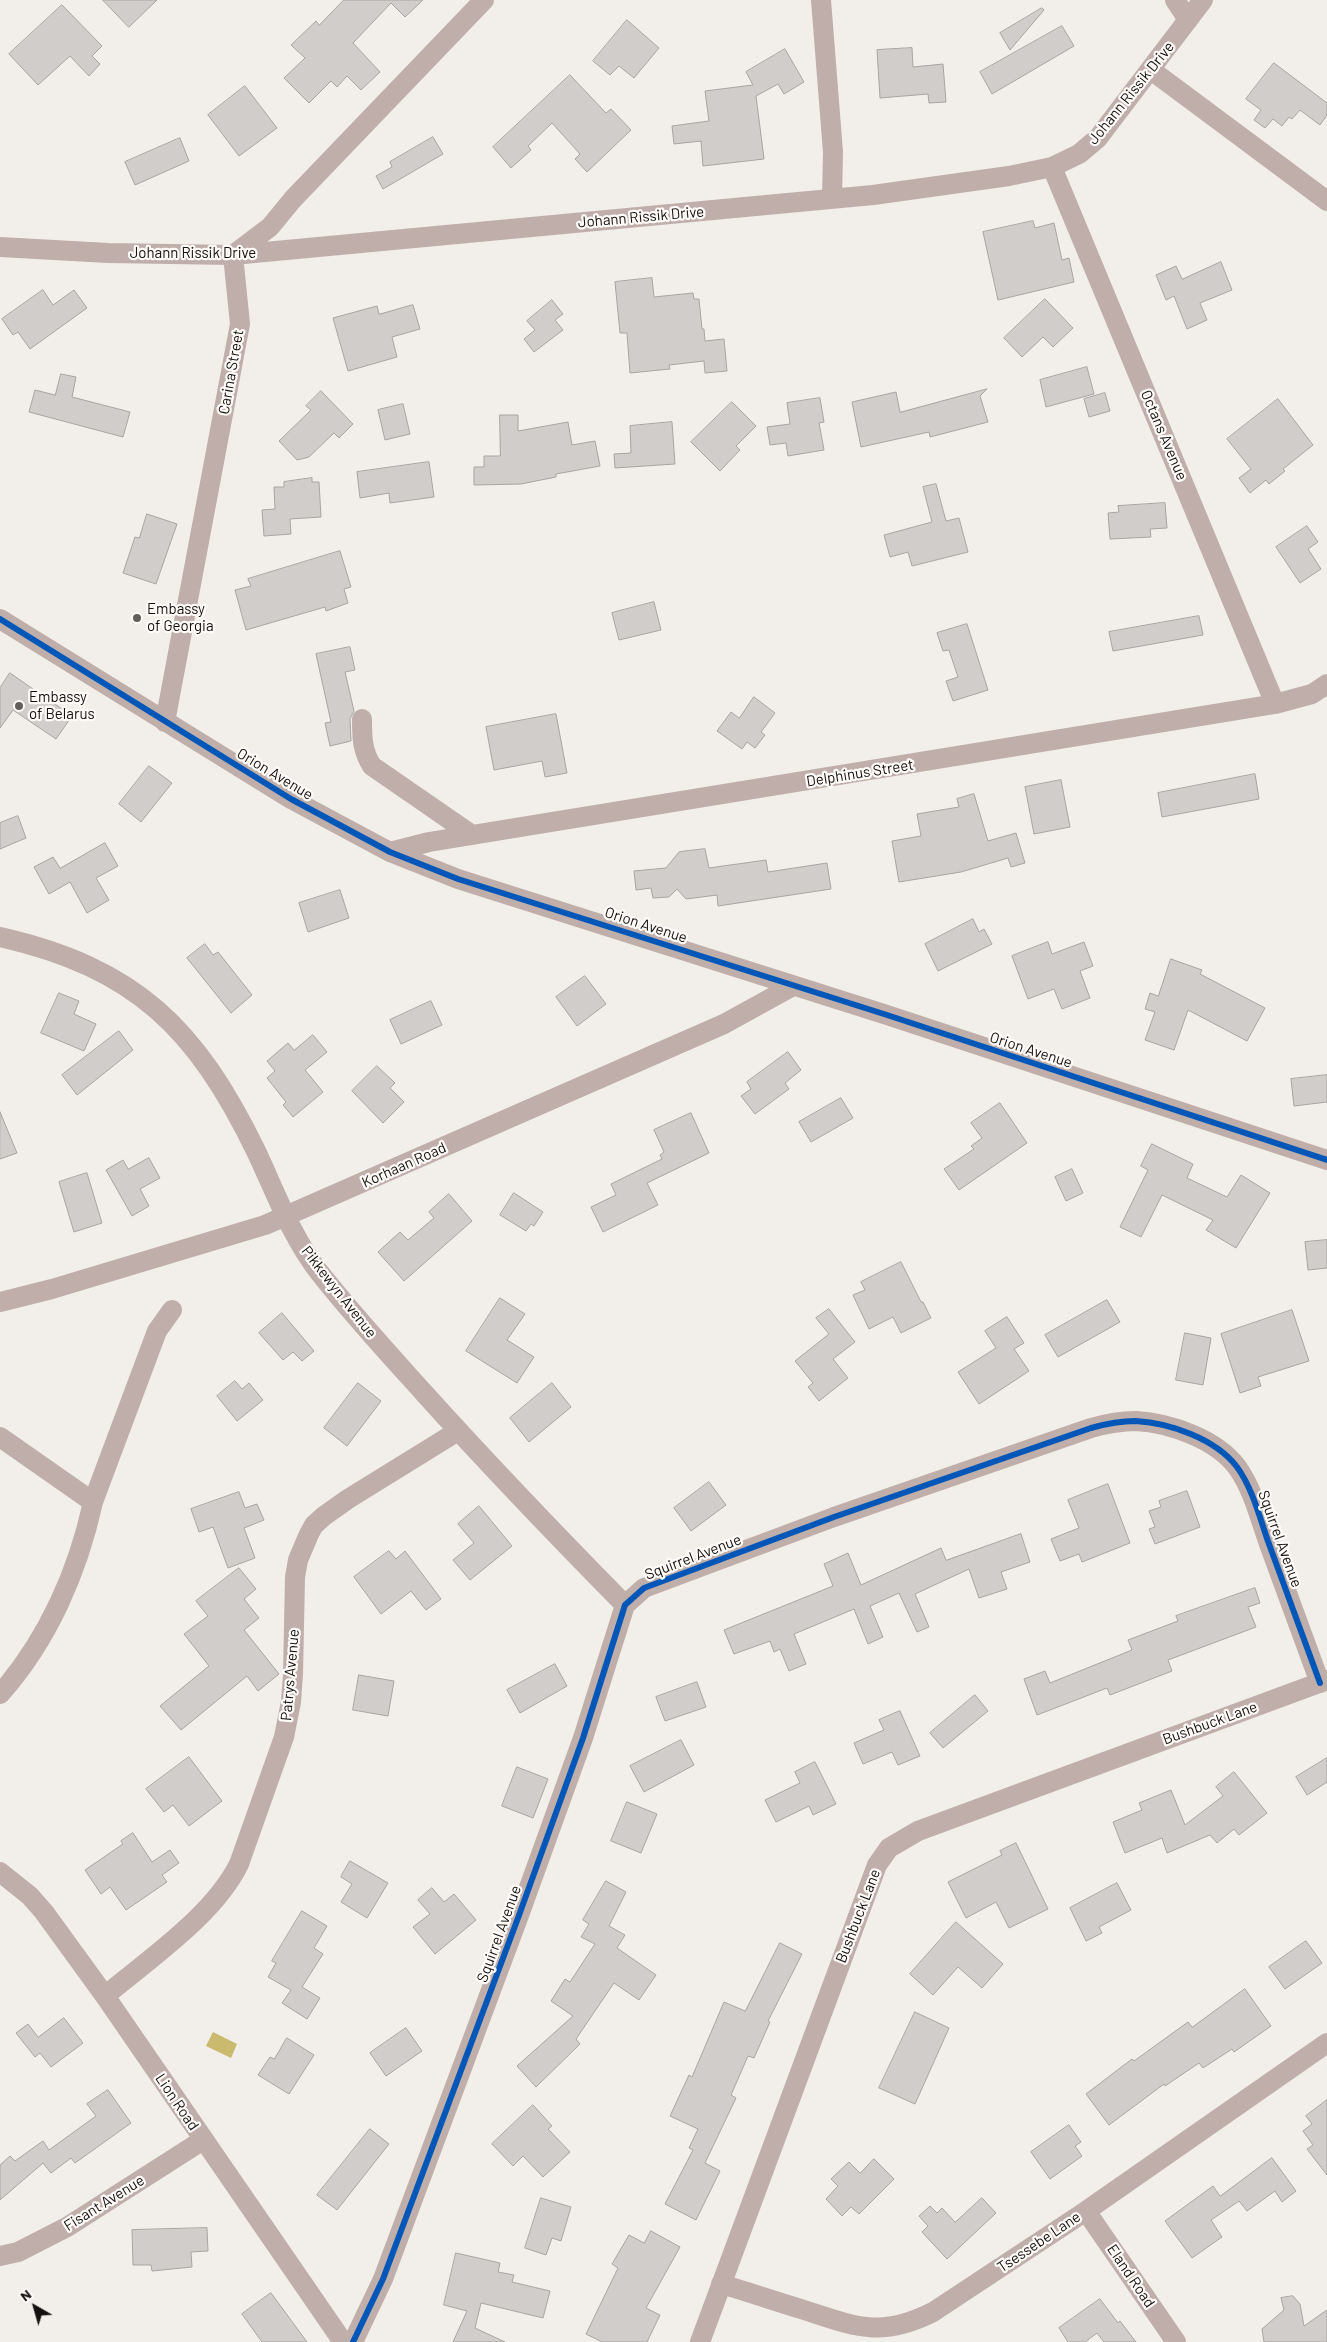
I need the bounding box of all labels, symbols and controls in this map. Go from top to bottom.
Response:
street label: Johann Rissik Drive [1084,38,1178,148]
street label: Johann Rissik Drive [577,203,705,231]
street label: Johann Rissik Drive [130,244,256,262]
street label: Carina Street [215,328,247,416]
street label: Octans Avenue [1137,387,1191,483]
place label: Embassy of Georgia [147,600,214,635]
marker: Embassy of Georgia [131,612,143,624]
place label: Embassy of Belarus [29,688,95,723]
marker: Embassy of Belarus [13,700,25,712]
street label: Orion Avenue [234,744,316,804]
street label: Delphinus Street [805,756,915,790]
street label: Orion Avenue [603,903,689,947]
street label: Orion Avenue [988,1028,1074,1072]
street label: Korhaan Road [359,1138,449,1192]
street label: Pikkewyn Avenue [298,1242,380,1342]
street label: Squirrel Avenue [1254,1488,1306,1590]
street label: Squirrel Avenue [642,1530,744,1584]
street label: Patrys Avenue [277,1628,303,1722]
street label: Bushbuck Lane [1160,1698,1260,1748]
street label: Bushbuck Lane [832,1866,884,1966]
street label: Squirrel Avenue [473,1883,525,1985]
street label: Lion Road [151,2070,203,2134]
street label: Fisant Avenue [60,2171,148,2235]
street label: Tsessebe Lane [994,2208,1084,2276]
street label: Eland Road [1103,2241,1159,2311]
north arrow [10,2282,60,2332]
text: N [17,2285,34,2304]

